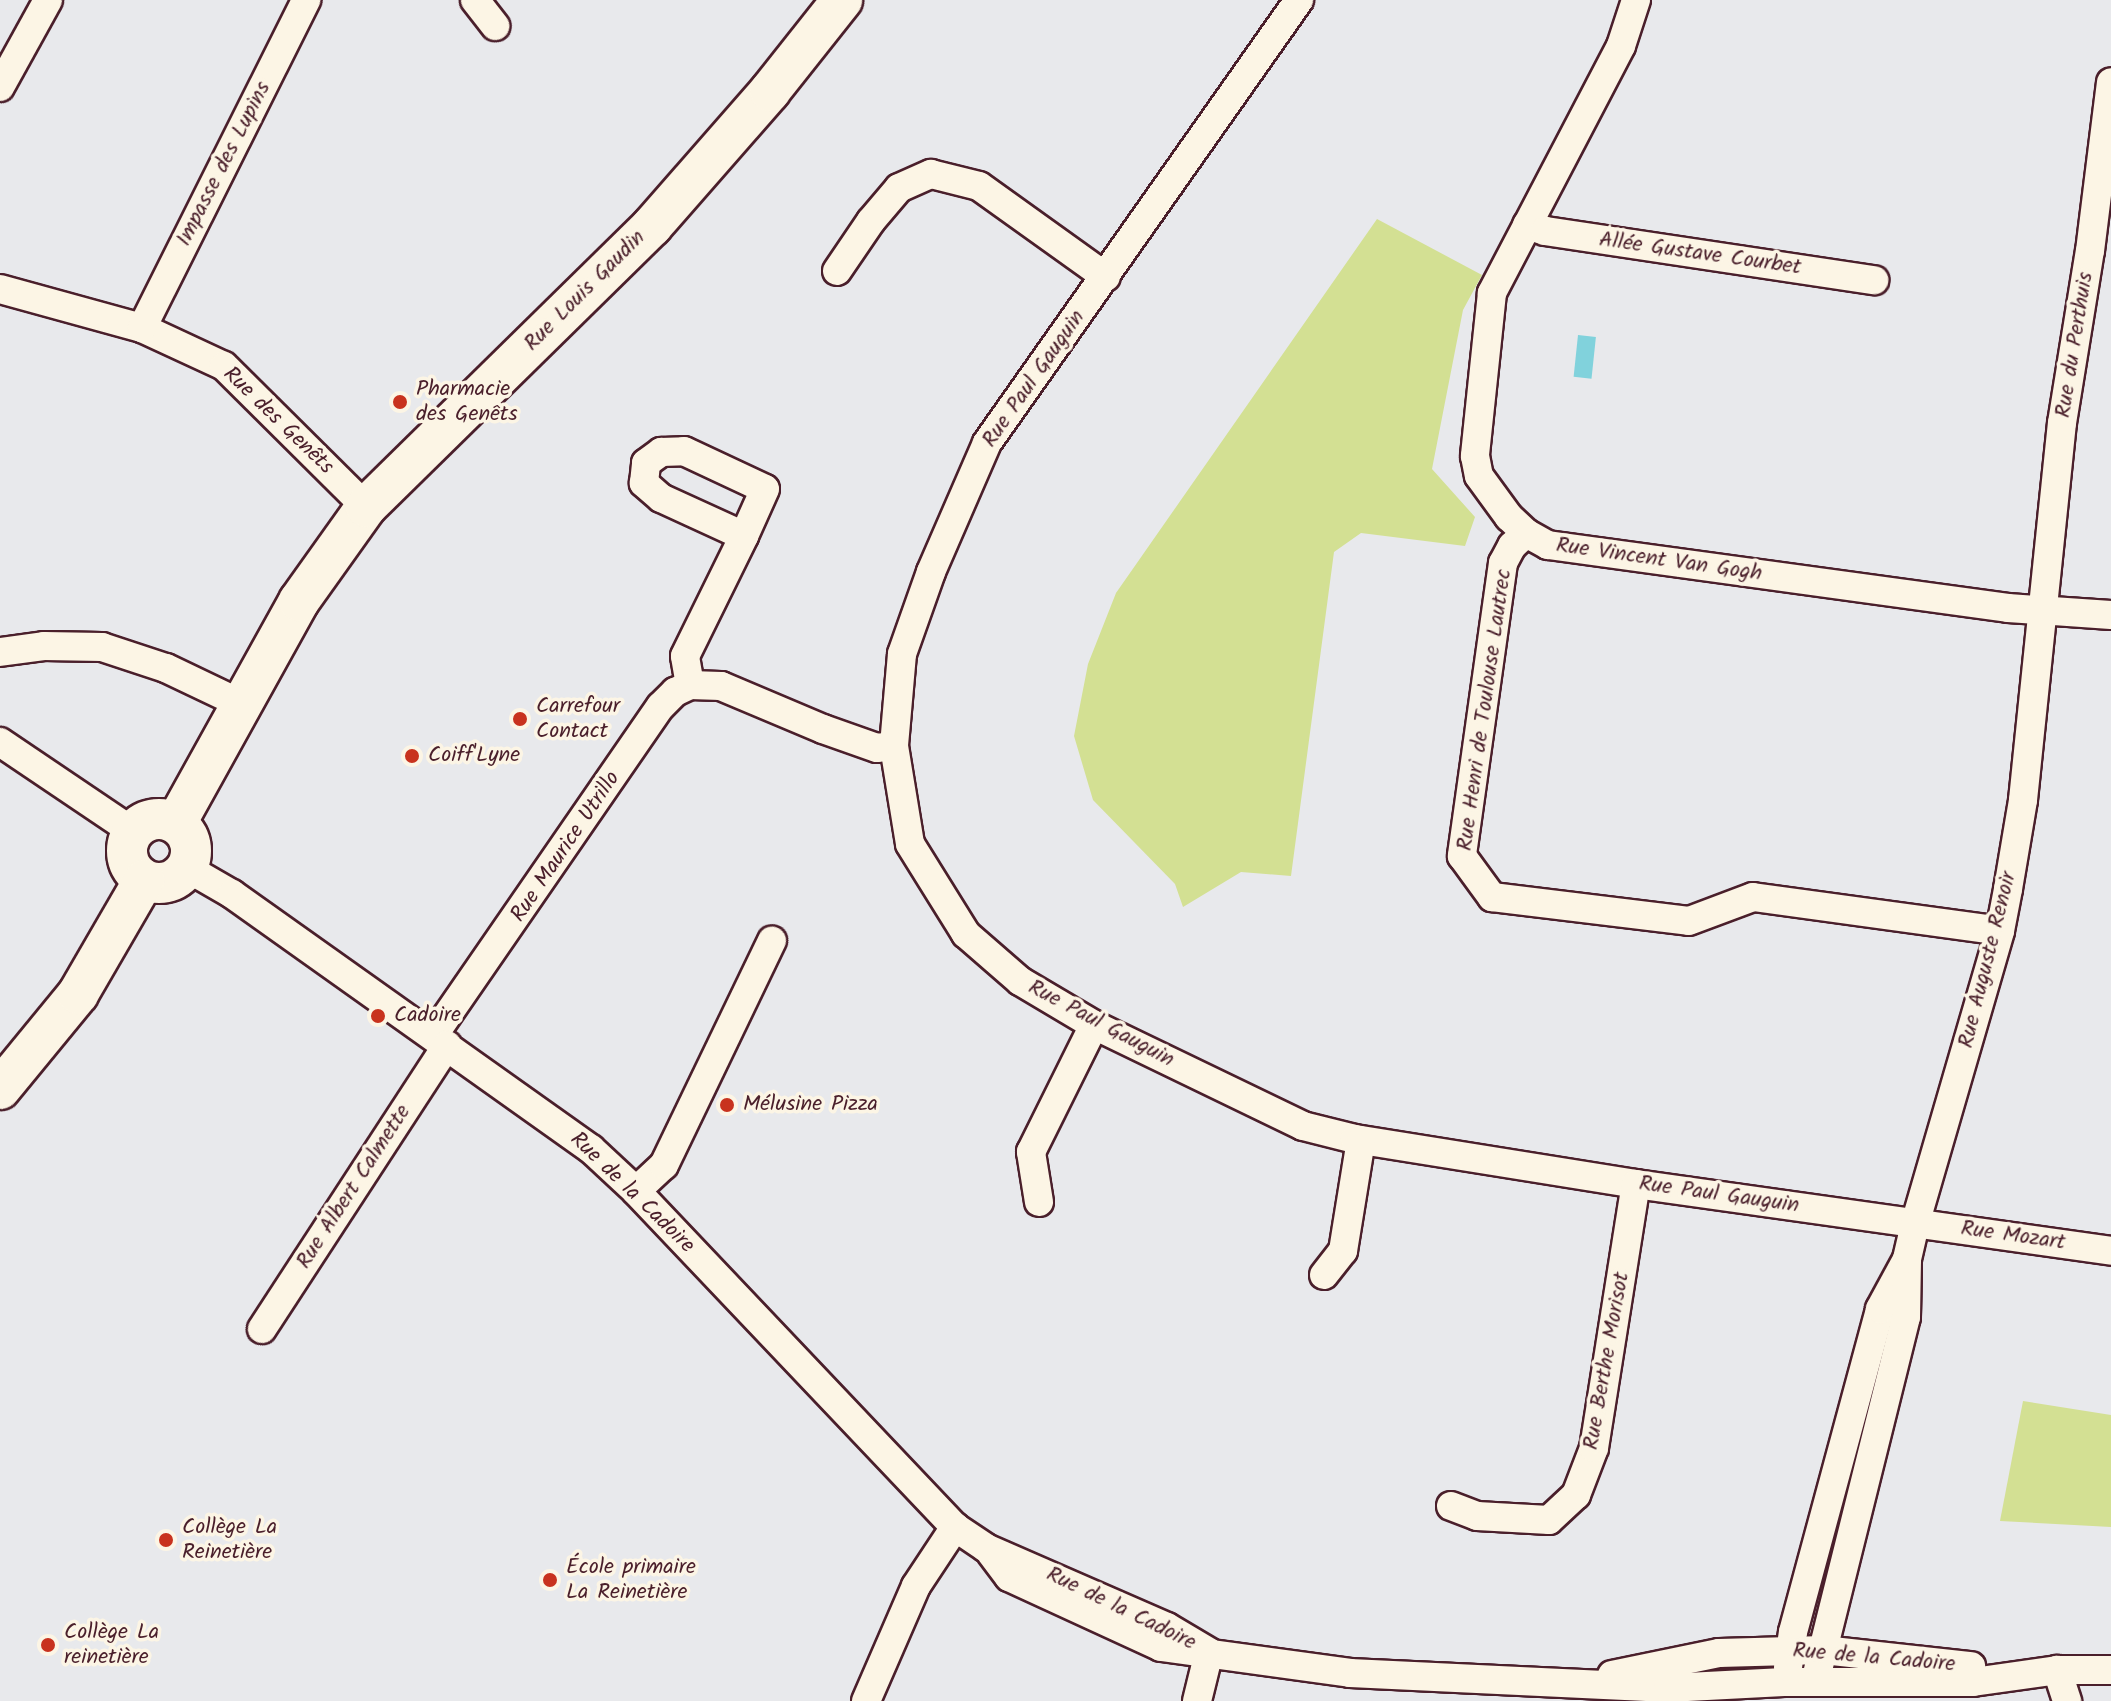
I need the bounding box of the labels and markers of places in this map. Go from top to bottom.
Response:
place label: Pharmacie des Genêts [416,376,518,428]
marker: Pharmacie des Genêts [391,393,409,411]
place label: Carrefour Contact [536,693,620,744]
marker: Carrefour Contact [511,710,529,728]
place label: Coiff'Lyne [428,743,520,769]
marker: Coiff'Lyne [403,747,421,765]
place label: Cadoire [394,1003,461,1029]
marker: Cadoire [369,1007,387,1025]
place label: Mélusine Pizza [743,1092,878,1118]
marker: Mélusine Pizza [718,1096,736,1114]
place label: Collège La Reinetière [182,1514,277,1566]
marker: Collège La Reinetière [157,1531,175,1549]
place label: École primaire La Reinetière [566,1554,696,1606]
marker: École primaire La Reinetière [541,1571,559,1589]
place label: Collège La reinetière [64,1619,159,1670]
marker: Collège La reinetière [39,1636,57,1654]

